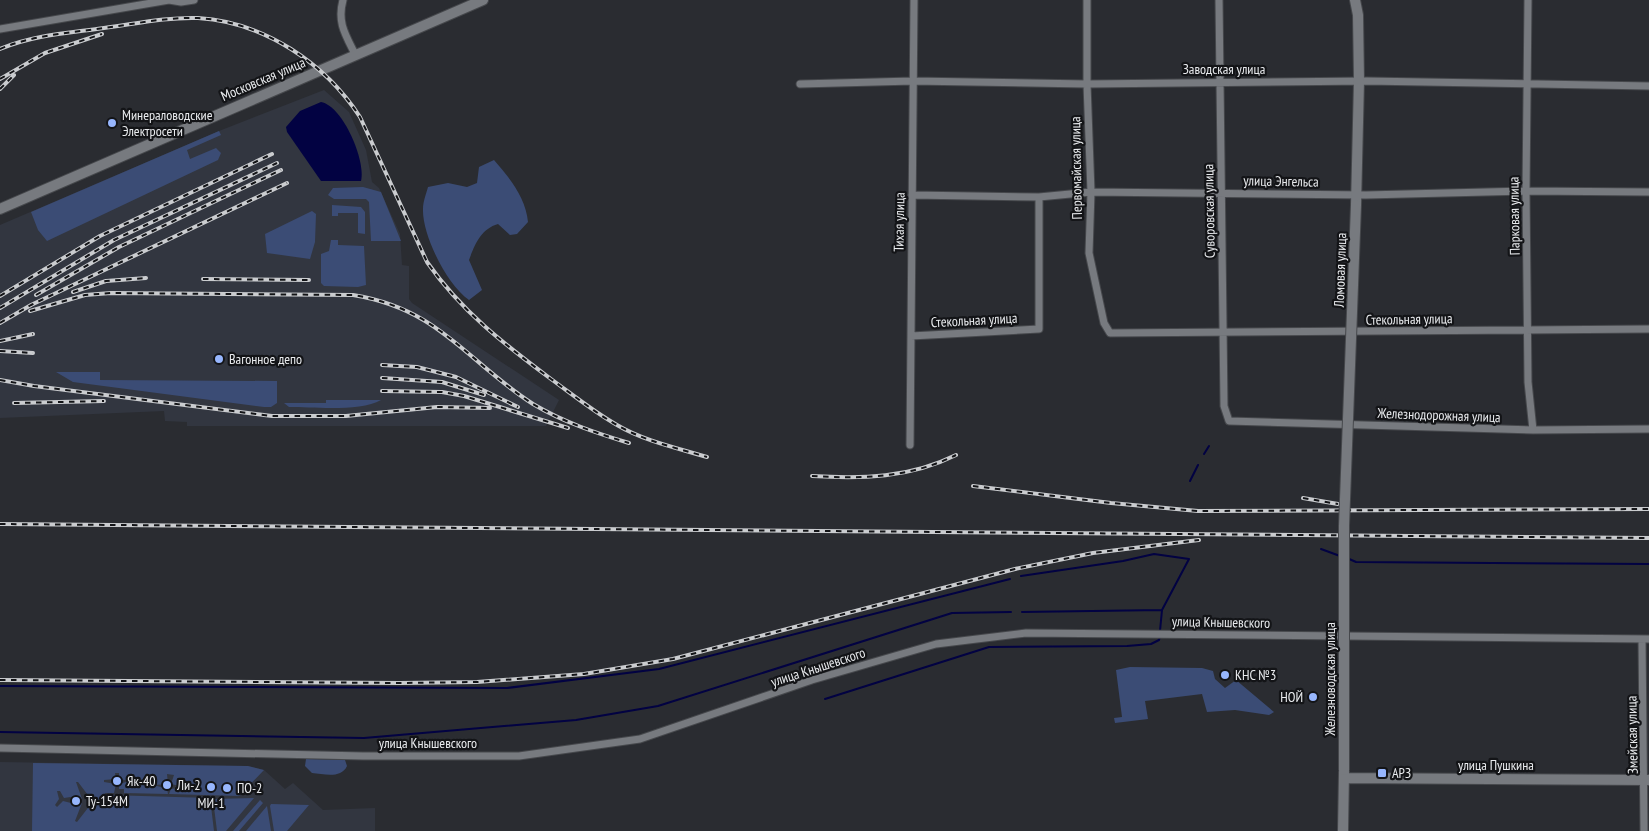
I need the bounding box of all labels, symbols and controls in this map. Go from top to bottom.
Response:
street label: Московская улица [218,53,308,105]
street label: Заводская улица [1183,60,1265,78]
place label: Минераловодские Электросети [122,106,213,140]
street label: Первомайская улица [1066,116,1086,220]
marker: Минераловодские Электросети [106,117,118,129]
street label: Суворовская улица [1199,164,1219,258]
street label: улица Энгельса [1243,171,1319,191]
street label: Парковая улица [1504,177,1524,255]
street label: Тихая улица [889,192,909,252]
street label: Ломовая улица [1330,232,1350,309]
street label: Стекольная улица [930,309,1018,331]
street label: Стекольная улица [1365,309,1453,329]
place label: Вагонное депо [229,350,302,368]
marker: Вагонное депо [213,353,225,365]
street label: Железнодорожная улица [1376,404,1501,426]
street label: улица Кнышевского [1172,612,1270,632]
street label: Железноводская улица [1321,622,1339,737]
street label: улица Кнышевского [768,643,868,691]
place label: КНС №3 [1235,666,1276,684]
marker: КНС №3 [1219,669,1231,681]
place label: НОЙ [1280,688,1303,706]
marker: НОЙ [1307,691,1319,703]
street label: Змейская улица [1622,696,1642,774]
street label: улица Кнышевского [379,734,477,752]
street label: улица Пушкина [1458,756,1534,774]
place label: АРЗ [1392,764,1411,782]
marker: АРЗ [1376,767,1388,779]
place label: Як-40 [127,772,156,790]
marker: Як-40 [111,775,123,787]
place label: Ли-2 [176,776,201,794]
marker: Ли-2 [161,779,173,791]
place label: ПО-2 [237,779,262,797]
marker: МИ-1 [205,781,217,793]
marker: ПО-2 [221,782,233,794]
place label: Ту-154М [86,792,128,810]
place label: МИ-1 [198,794,224,812]
marker: Ту-154М [70,795,82,807]

